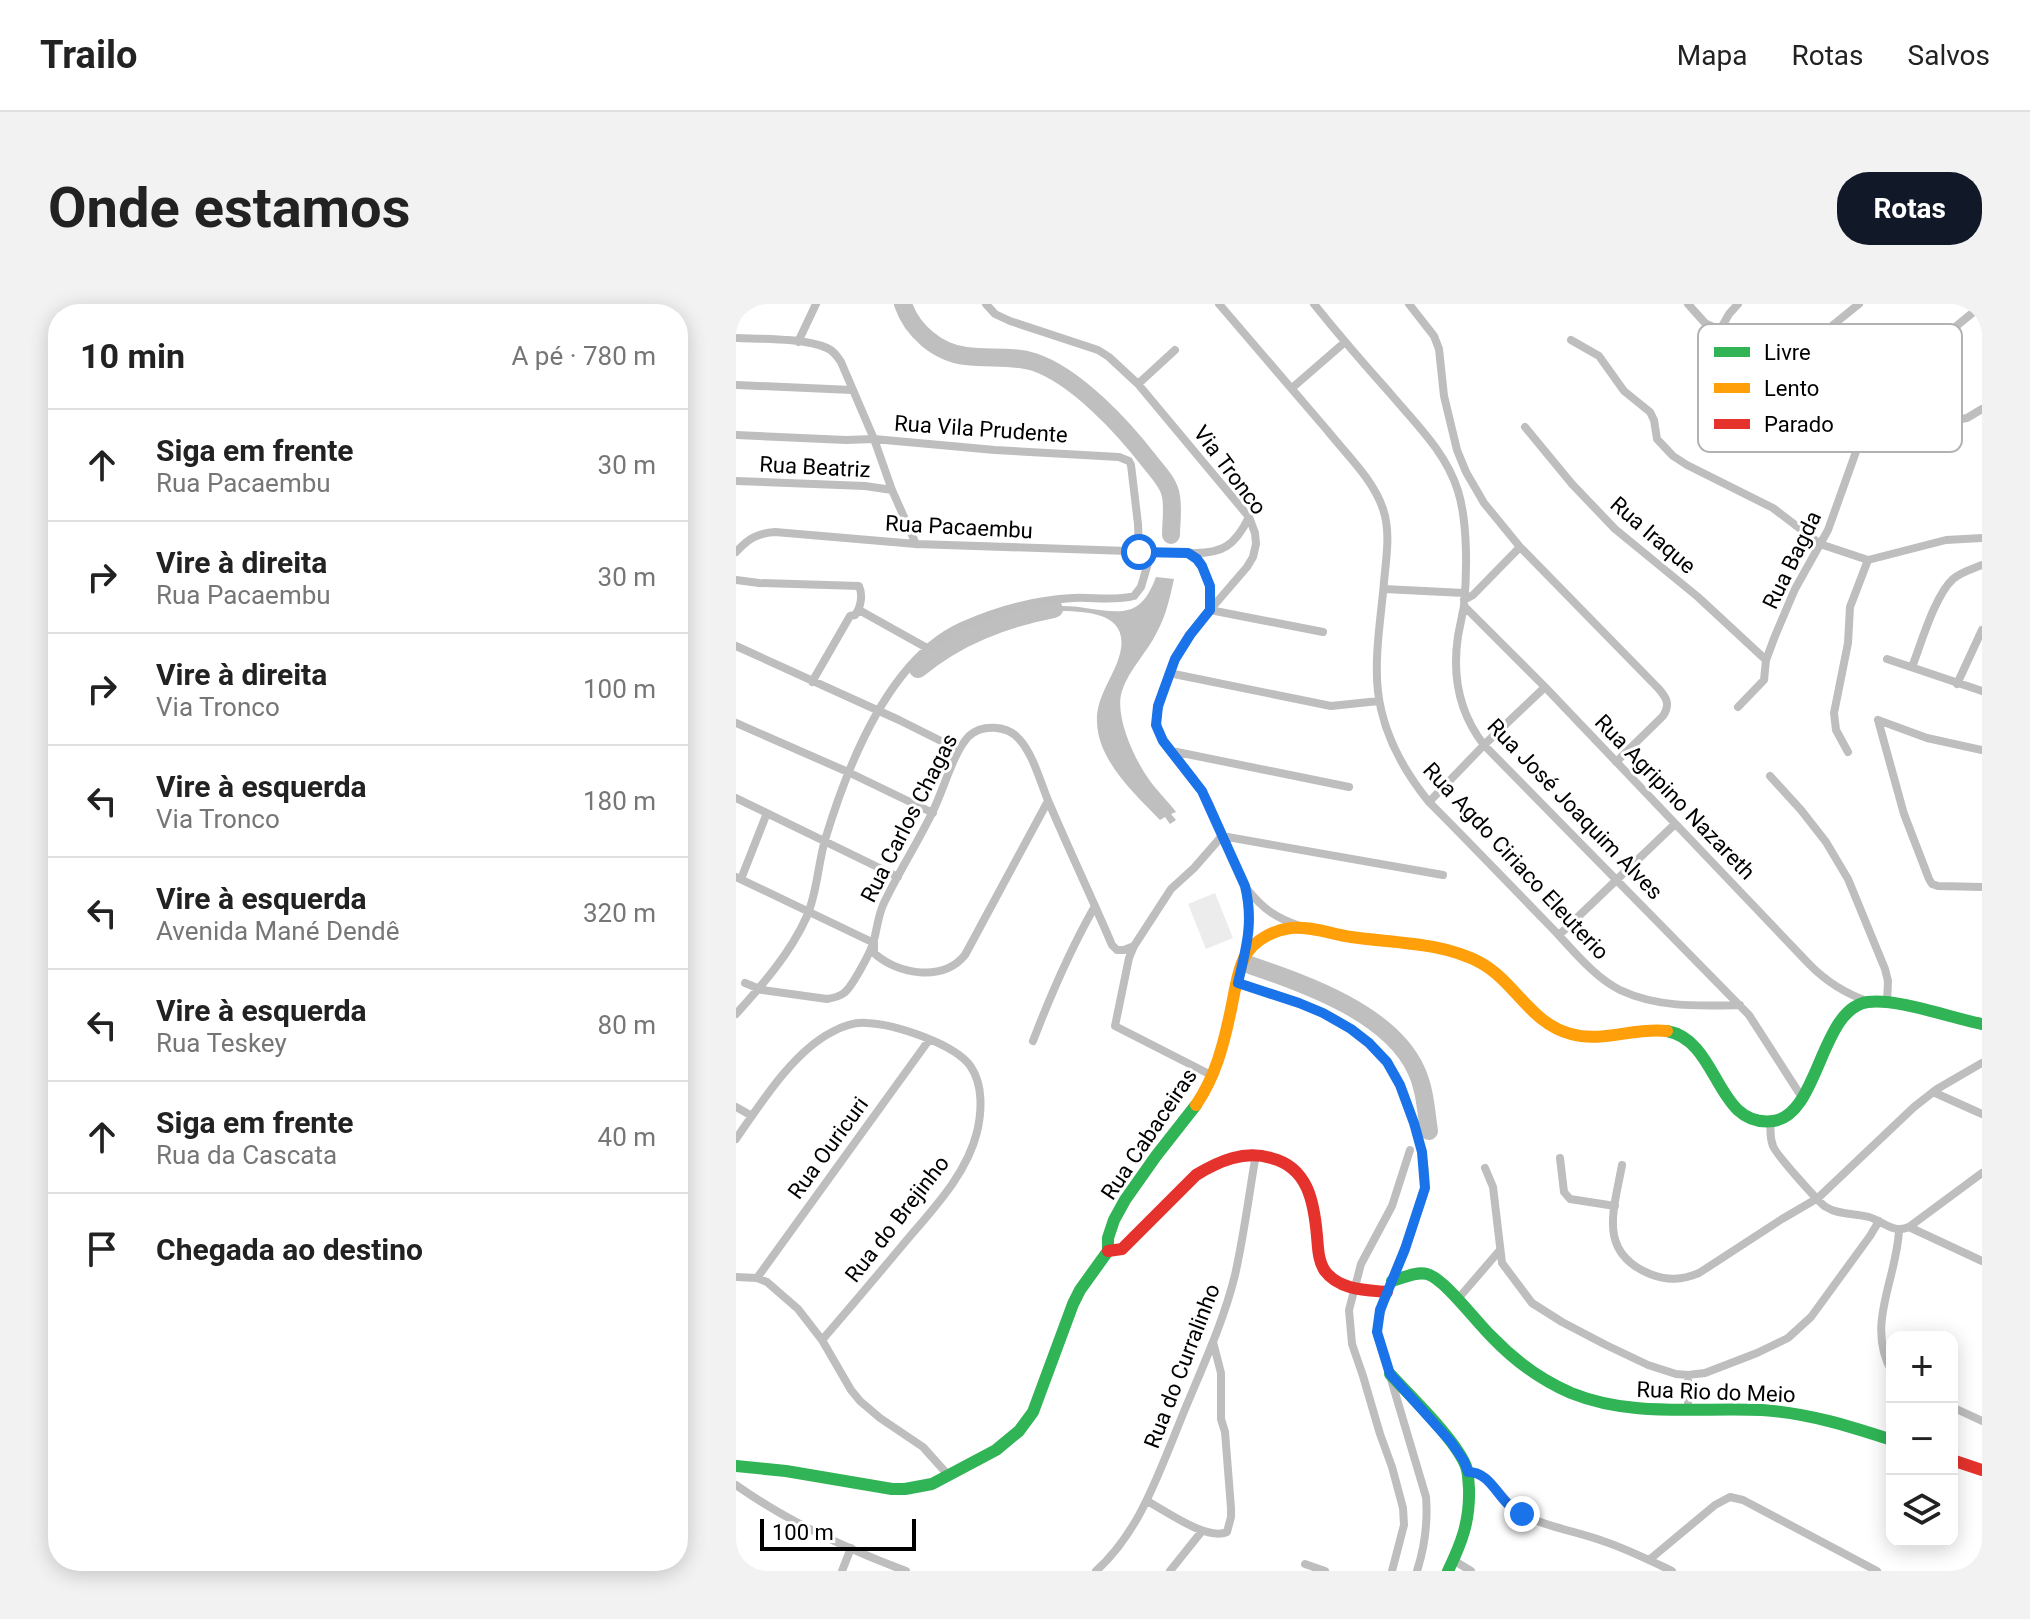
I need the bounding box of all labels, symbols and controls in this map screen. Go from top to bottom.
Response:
text: Trailo [40,33,137,77]
text: Mapa [1677,39,1747,72]
text: Rotas [1791,39,1864,72]
text: Salvos [1908,39,1990,72]
button: Rotas [1837,172,1982,245]
text: Onde estamos [48,175,411,241]
legend [1698,324,1962,452]
text: 10 min [80,336,185,376]
text: Livre [1764,340,1811,365]
text: A pé · 780 m [511,341,656,371]
text: Lento [1764,376,1819,401]
street label: Rua Vila Prudente [893,410,1069,448]
text: Parado [1764,412,1834,437]
street label: Via Tronco [1189,421,1271,519]
text: Siga em frente [156,433,354,468]
icon: ahead [80,443,124,487]
text: 30 m [598,450,656,480]
street label: Rua Beatriz [759,452,871,482]
text: Rua Pacaembu [156,468,331,498]
street label: Rua Iraque [1605,491,1701,579]
street label: Rua Bagda [1758,507,1826,613]
street label: Rua Pacaembu [885,511,1033,543]
route start [1121,534,1157,570]
text: Vire à direita [156,545,327,580]
icon: right [80,555,124,599]
text: 30 m [598,562,656,592]
text: Rua Pacaembu [156,580,331,610]
text: Vire à direita [156,657,327,692]
icon: right [80,667,124,711]
text: 100 m [583,674,656,704]
text: Via Tronco [156,692,280,722]
street label: Rua Agripino Nazareth [1590,709,1760,885]
street label: Rua José Joaquim Alves [1482,714,1668,904]
street label: Rua Carlos Chagas [856,730,962,906]
street label: Rua Agdo Ciriaco Eleuterio [1418,757,1614,965]
text: Vire à esquerda [156,769,367,804]
icon: left [80,779,124,823]
text: 180 m [583,786,656,816]
text: Via Tronco [156,804,280,834]
text: Vire à esquerda [156,881,367,916]
icon: left [80,891,124,935]
text: 320 m [583,898,656,928]
text: Avenida Mané Dendê [156,916,400,946]
text: Vire à esquerda [156,993,367,1028]
icon: left [80,1003,124,1047]
text: 80 m [598,1010,656,1040]
text: Rua Teskey [156,1028,287,1058]
street label: Rua Cabaceiras [1096,1064,1202,1204]
street label: Rua Ouricuri [783,1092,873,1204]
text: Siga em frente [156,1105,354,1140]
icon: ahead [80,1115,124,1159]
text: 40 m [598,1122,656,1152]
text: Rua da Cascata [156,1140,337,1170]
street label: Rua do Brejinho [840,1151,954,1287]
icon: arrive [80,1227,124,1271]
text: Chegada ao destino [156,1232,423,1267]
street label: Rua do Curralinho [1139,1280,1225,1452]
map controls [1886,1331,1958,1547]
button: + [1886,1331,1958,1403]
street label: Rua Rio do Meio [1636,1377,1796,1407]
button: − [1886,1403,1958,1475]
button: layers [1886,1475,1958,1547]
route end [1504,1496,1540,1532]
scale bar [760,1515,916,1551]
text: 100 m [772,1520,834,1545]

